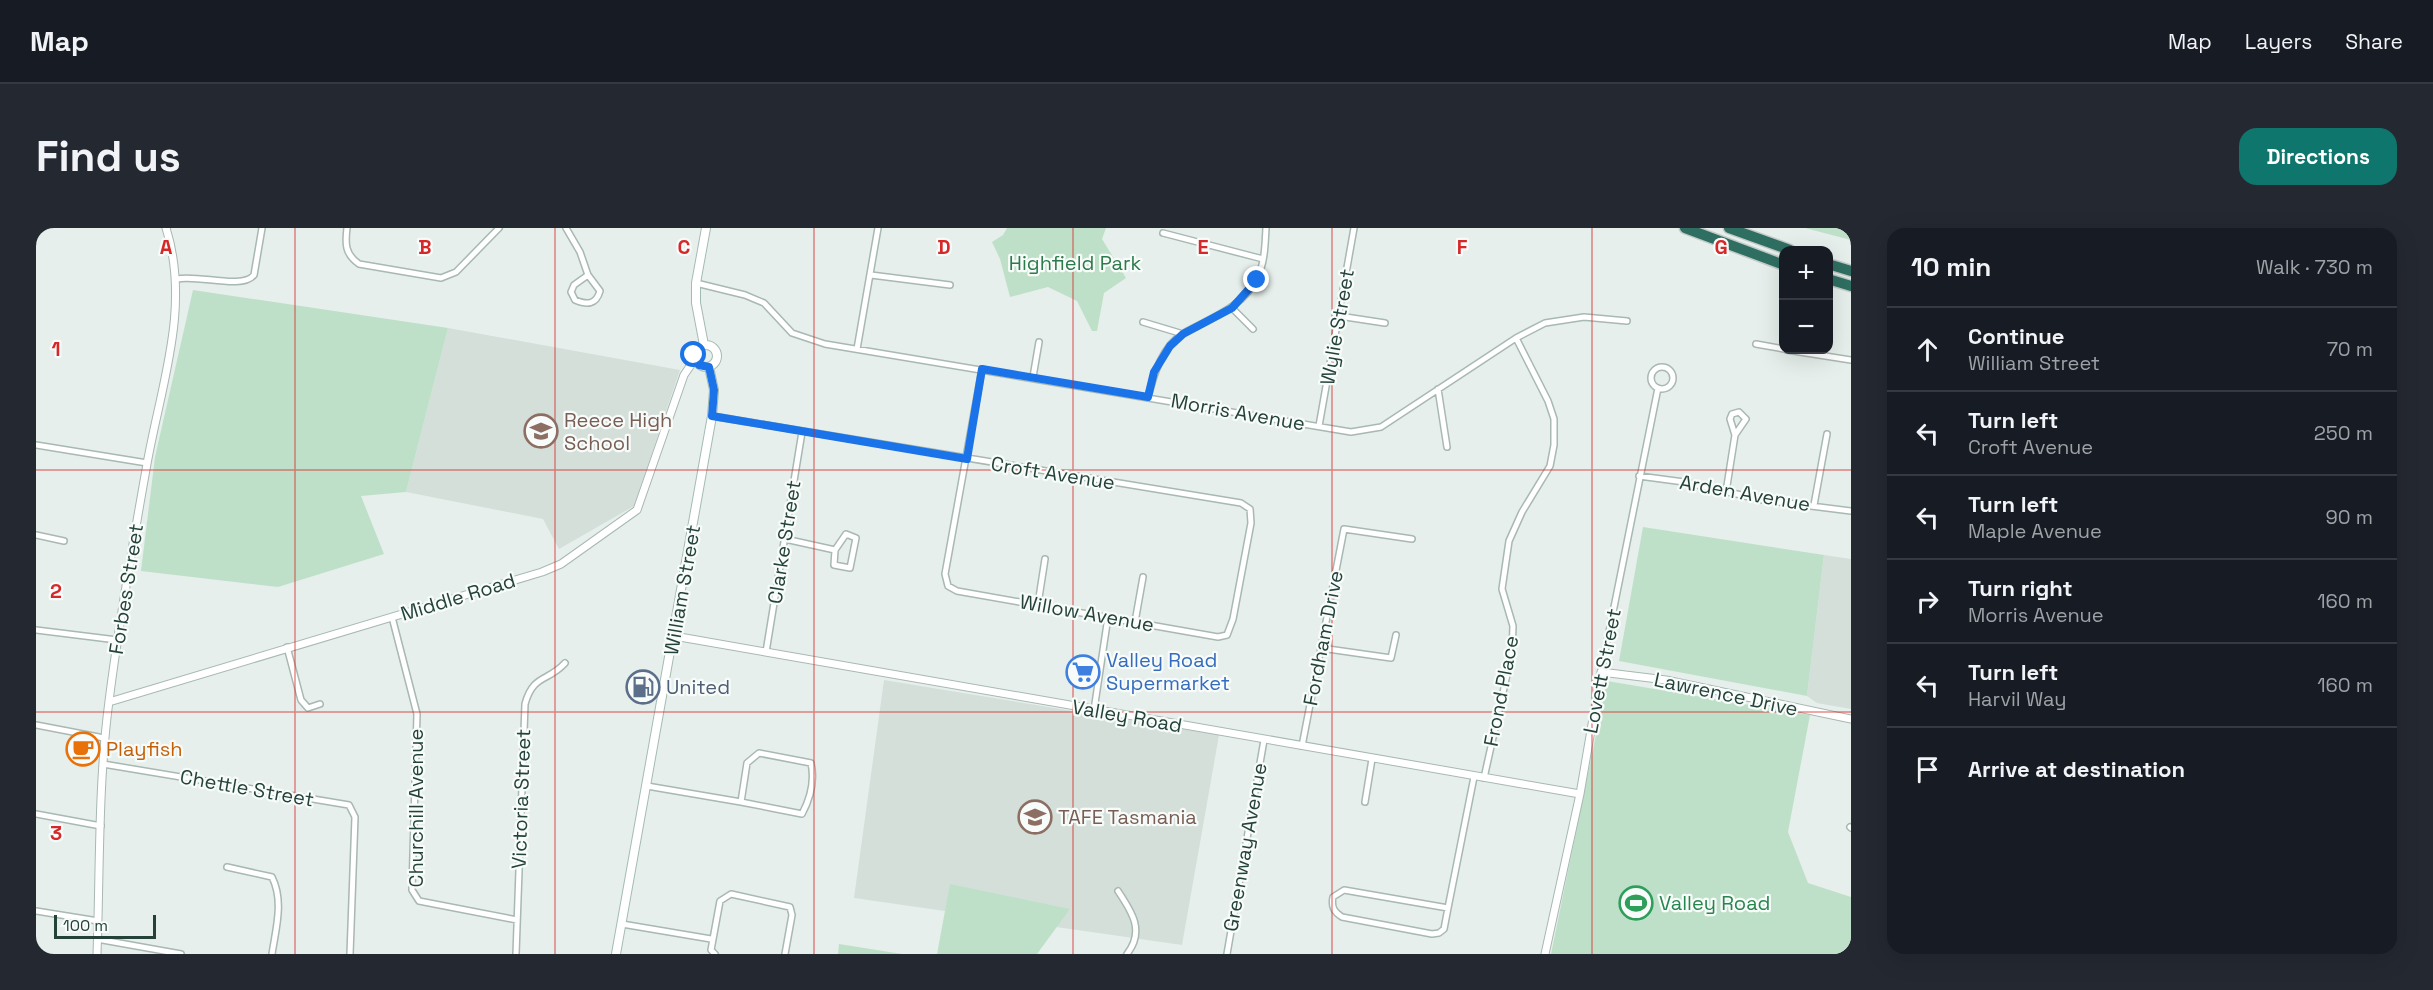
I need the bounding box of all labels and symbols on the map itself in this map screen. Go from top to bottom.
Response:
text: A [160,234,173,260]
text: B [418,234,432,260]
text: C [678,234,691,260]
text: D [937,234,951,260]
text: E [1197,234,1209,260]
text: F [1457,234,1468,260]
text: G [1714,234,1728,260]
park label: Highfield Park [1009,250,1141,276]
route end [1243,266,1269,292]
street label: Wylie Street [1314,267,1360,387]
text: 1 [51,336,61,362]
route start [680,341,706,367]
street label: Morris Avenue [1169,387,1307,437]
place label: Reece High School [564,407,672,456]
school or university icon: Reece High School [523,413,559,449]
street label: Croft Avenue [989,450,1117,496]
street label: Arden Avenue [1678,469,1812,517]
street label: Clarke Street [761,478,807,606]
street label: Forbes Street [103,522,149,656]
street label: William Street [658,523,706,657]
street label: Middle Road [397,567,519,627]
street label: Fordham Drive [1297,568,1349,708]
text: 2 [50,578,62,604]
street label: Willow Avenue [1018,588,1156,638]
street label: Lovett Street [1577,606,1627,736]
street label: Frond Place [1477,633,1525,749]
place label: Valley Road Supermarket [1106,647,1230,696]
supermarket icon: Valley Road Supermarket [1065,654,1101,690]
street label: Lawrence Drive [1652,666,1800,722]
fuel station icon: United [625,669,661,705]
place label: United [666,674,730,700]
street label: Valley Road [1070,694,1184,738]
street label: Victoria Street [506,728,536,870]
street label: Churchill Avenue [403,729,429,887]
cafe icon: Playfish [65,731,101,767]
place label: Playfish [106,736,182,762]
street label: Greenway Avenue [1217,761,1273,933]
street label: Chettle Street [178,763,316,813]
school or university icon: TAFE Tasmania [1017,799,1053,835]
place label: TAFE Tasmania [1058,804,1197,830]
text: 3 [50,820,62,846]
sports icon: Valley Road [1618,885,1654,921]
place label: Valley Road [1659,890,1770,916]
scale bar [54,912,156,940]

